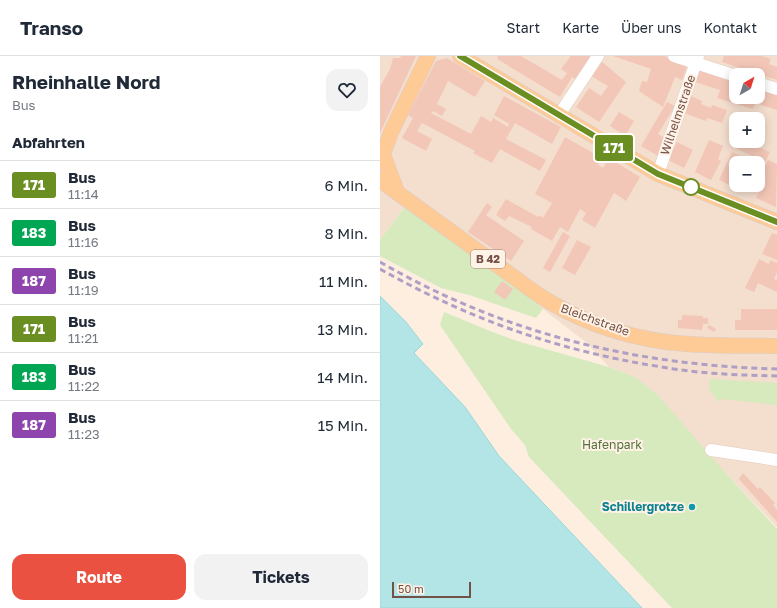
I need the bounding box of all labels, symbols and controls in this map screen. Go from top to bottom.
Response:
text: Transo [20,16,83,39]
text: Start [507,19,540,36]
text: Karte [562,19,599,36]
text: Über uns [621,19,681,36]
text: Kontakt [703,19,757,36]
north arrow [729,68,765,104]
map controls [729,68,765,192]
button: heart [326,69,368,111]
text: Rheinhalle Nord [12,70,160,93]
street label: Wilhelmstraße [657,73,698,157]
text: Bus [12,97,35,113]
button: + [729,112,765,148]
text: Abfahrten [12,133,85,151]
line badge: 171 [591,135,637,161]
text: 171 [603,139,625,156]
button: − [729,156,765,192]
text: Bus [68,168,96,186]
text: 171 [23,176,45,193]
text: 6 Min. [325,176,368,194]
unlabelled marker [682,178,700,196]
text: 11:14 [68,186,99,202]
text: Bus [68,216,96,234]
text: 183 [22,224,46,241]
text: 8 Min. [324,224,368,242]
text: 11:16 [68,234,99,250]
road number: B 42 [471,250,505,268]
text: Bus [68,264,96,282]
text: 187 [22,272,46,289]
text: 11 Min. [319,272,368,290]
text: 11:19 [68,282,99,298]
street label: Bleichstraße [559,300,632,339]
text: Bus [68,312,96,330]
text: 171 [23,320,45,337]
text: 13 Min. [318,320,368,338]
text: 11:21 [68,330,98,346]
text: Bus [68,360,96,378]
text: 183 [22,368,46,385]
text: 14 Min. [317,368,368,386]
text: 11:22 [68,378,100,394]
text: Bus [68,408,96,426]
text: 187 [22,416,46,433]
text: 15 Min. [318,416,368,434]
text: 11:23 [68,426,100,442]
park label: Hafenpark [582,437,642,452]
place label: Schillergrotze [602,499,684,514]
marker: Schillergrotze [687,502,697,512]
button: Route [12,554,186,600]
button: Tickets [194,554,368,600]
scale bar [392,580,471,599]
text: 50 m [398,582,424,595]

